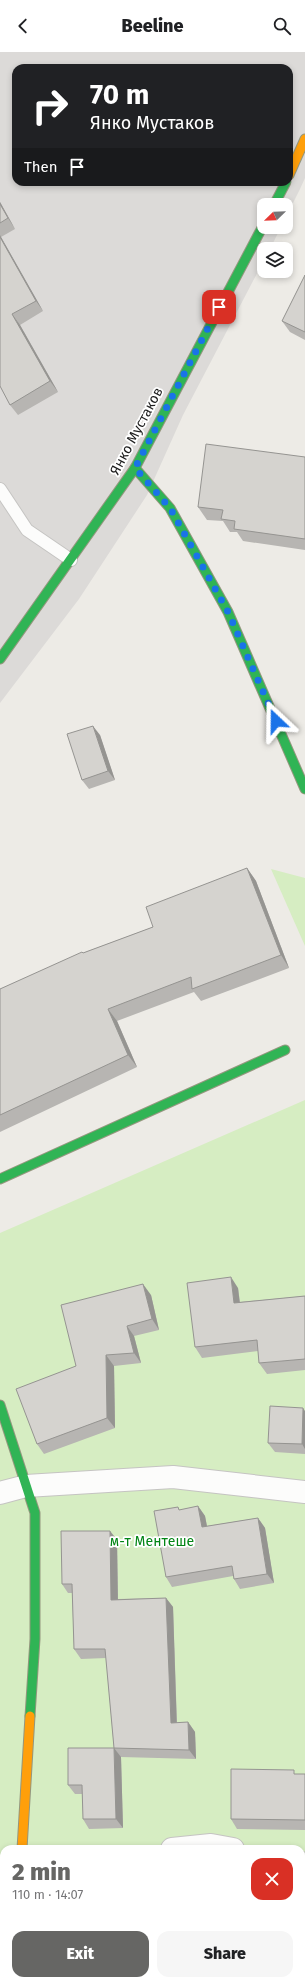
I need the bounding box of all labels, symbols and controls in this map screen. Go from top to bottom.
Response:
icon: back [12,15,34,37]
text: Beeline [122,15,183,37]
icon: search [271,15,293,37]
text: 70 m [90,78,149,111]
icon: right [24,80,76,132]
text: Янко Мустаков [90,112,214,134]
icon: arrive [66,156,88,178]
text: Then [24,158,58,176]
north arrow [257,198,293,234]
map controls [257,198,293,278]
button: layers [257,242,293,278]
pin [202,290,236,324]
icon: arrive [208,296,230,318]
street label: Янко Мустаков [106,384,167,478]
position arrow [255,700,297,742]
park label: м-т Ментeше [110,1533,194,1550]
text: 2 min [12,1858,71,1886]
button: close [251,1858,293,1900]
text: 110 m · 14:07 [12,1887,83,1902]
button: Exit [12,1931,149,1977]
button: Share [157,1931,293,1977]

